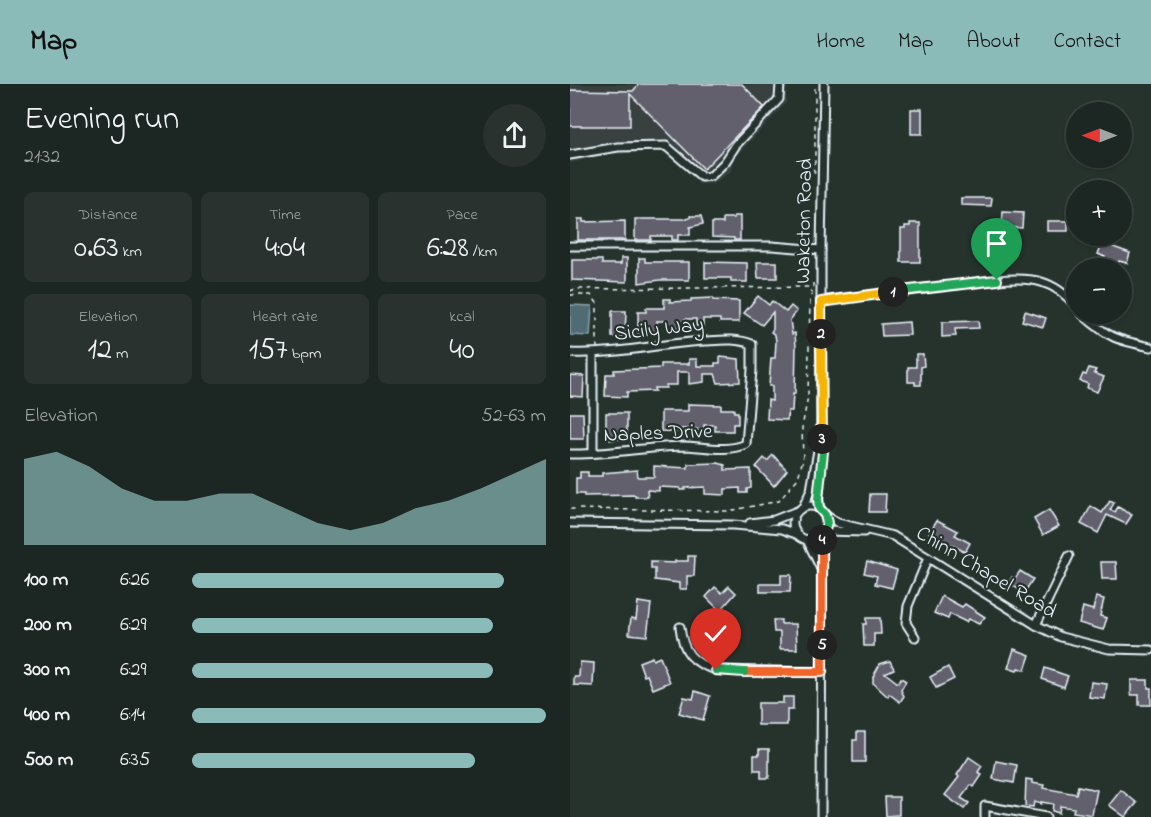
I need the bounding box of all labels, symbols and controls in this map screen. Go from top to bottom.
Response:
text: Map [30,22,77,63]
text: Home [816,27,865,57]
text: Map [898,27,933,57]
text: About [966,27,1020,57]
text: Contact [1053,27,1121,57]
text: Evening run [24,96,179,144]
north arrow [1066,102,1132,168]
map controls [1066,102,1132,324]
button: share [483,104,546,167]
text: 21:32 [24,143,60,172]
street label: Waketon Road [789,158,821,284]
button: + [1066,180,1132,246]
text: Distance [79,203,137,227]
text: Time [269,203,301,227]
text: Pace [446,203,478,227]
pin [971,218,1022,280]
text: 0.63 [74,227,119,271]
text: 4:04 [265,227,305,271]
text: 6:28 [427,227,469,271]
icon: arrive [980,227,1013,260]
text: km [119,240,142,264]
text: /km [469,240,497,264]
button: − [1066,258,1132,324]
pin: 1 [878,277,908,307]
text: 1 [890,280,896,304]
text: Elevation [79,305,137,329]
text: Heart rate [252,305,318,329]
text: kcal [449,305,475,329]
street label: Sicily Way [613,310,706,352]
pin: 2 [806,319,836,349]
text: 2 [817,322,825,346]
text: 12 [88,329,112,373]
text: 157 [249,329,288,373]
text: 40 [449,329,475,373]
text: m [112,342,128,366]
text: bpm [288,342,321,366]
text: Elevation [24,402,98,431]
text: 52–63 m [481,402,546,431]
street label: Naples Drive [603,417,714,451]
pin: 3 [807,424,837,454]
text: 3 [819,427,825,451]
street label: Chinn Chapel Road [910,519,1062,627]
pin: 4 [807,525,837,555]
text: 4 [819,528,825,552]
text: 100 m [24,566,68,595]
text: 6:26 [120,566,149,595]
pin [690,608,741,670]
text: 200 m [24,611,72,640]
text: 6:29 [120,611,146,640]
icon: check [699,617,732,650]
pin: 5 [807,630,837,660]
text: 5 [817,633,827,657]
text: 300 m [24,656,70,685]
text: 6:29 [120,656,146,685]
text: 400 m [24,701,70,730]
text: 6:14 [120,701,145,730]
text: 500 m [24,746,73,775]
text: 6:35 [120,746,150,775]

